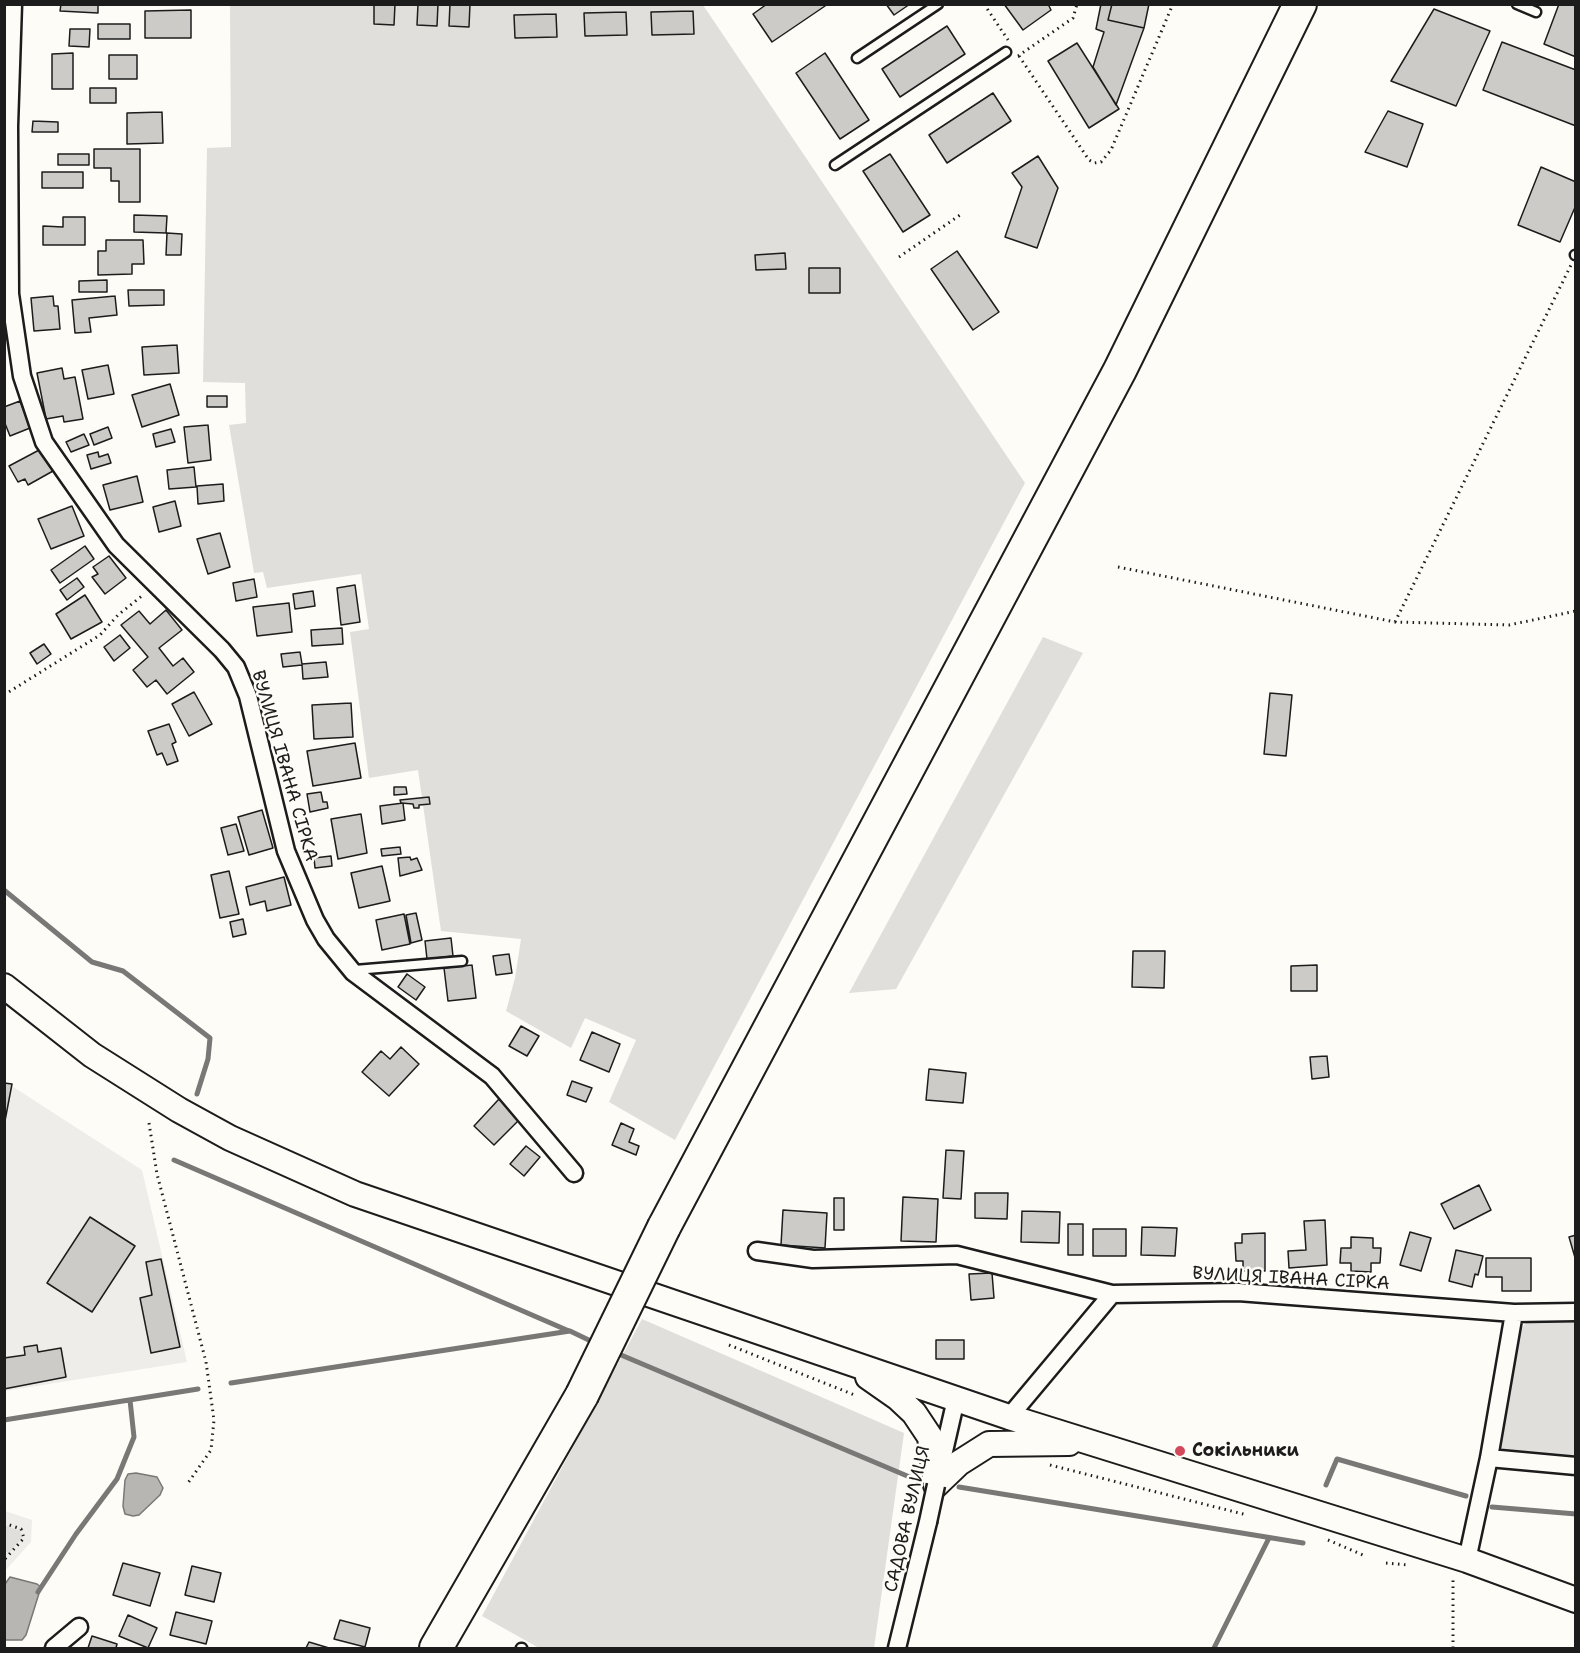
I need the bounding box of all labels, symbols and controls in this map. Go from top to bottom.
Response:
street label: ВУЛИЦЯ ІВАНА СІРКА [246,668,322,864]
street label: ВУЛИЦЯ ІВАНА СІРКА [1192,1263,1390,1295]
place label: Сокільники [1192,1440,1299,1462]
street label: САДОВА ВУЛИЦЯ [881,1444,935,1594]
marker: Сокільники [1173,1444,1187,1458]

